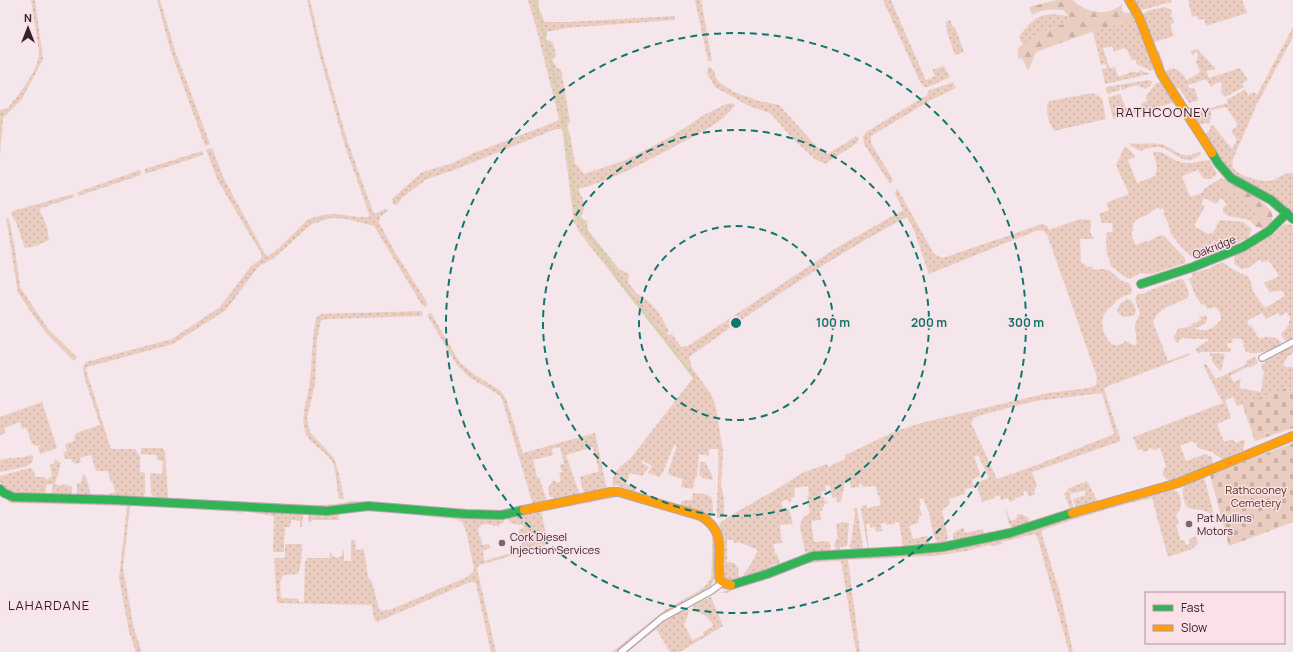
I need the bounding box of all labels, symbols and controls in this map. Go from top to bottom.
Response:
north arrow [8,8,48,48]
text: N [24,10,32,25]
district label: RATHCOONEY [1116,103,1210,121]
street label: Oakridge [1190,231,1238,262]
text: 100 m [816,314,850,331]
text: 200 m [911,314,947,331]
text: 300 m [1008,314,1044,331]
centre of rings [729,316,743,330]
park label: Rathcooney Cemetery [1225,482,1287,510]
place label: Pat Mullins Motors [1197,510,1252,538]
marker: Pat Mullins Motors [1184,519,1194,529]
place label: Cork Diesel Injection Services [510,529,600,557]
marker: Cork Diesel Injection Services [497,538,507,548]
legend [1145,592,1285,644]
district label: LAHARDANE [8,596,90,614]
text: Fast [1181,599,1205,616]
text: Slow [1181,619,1207,636]

